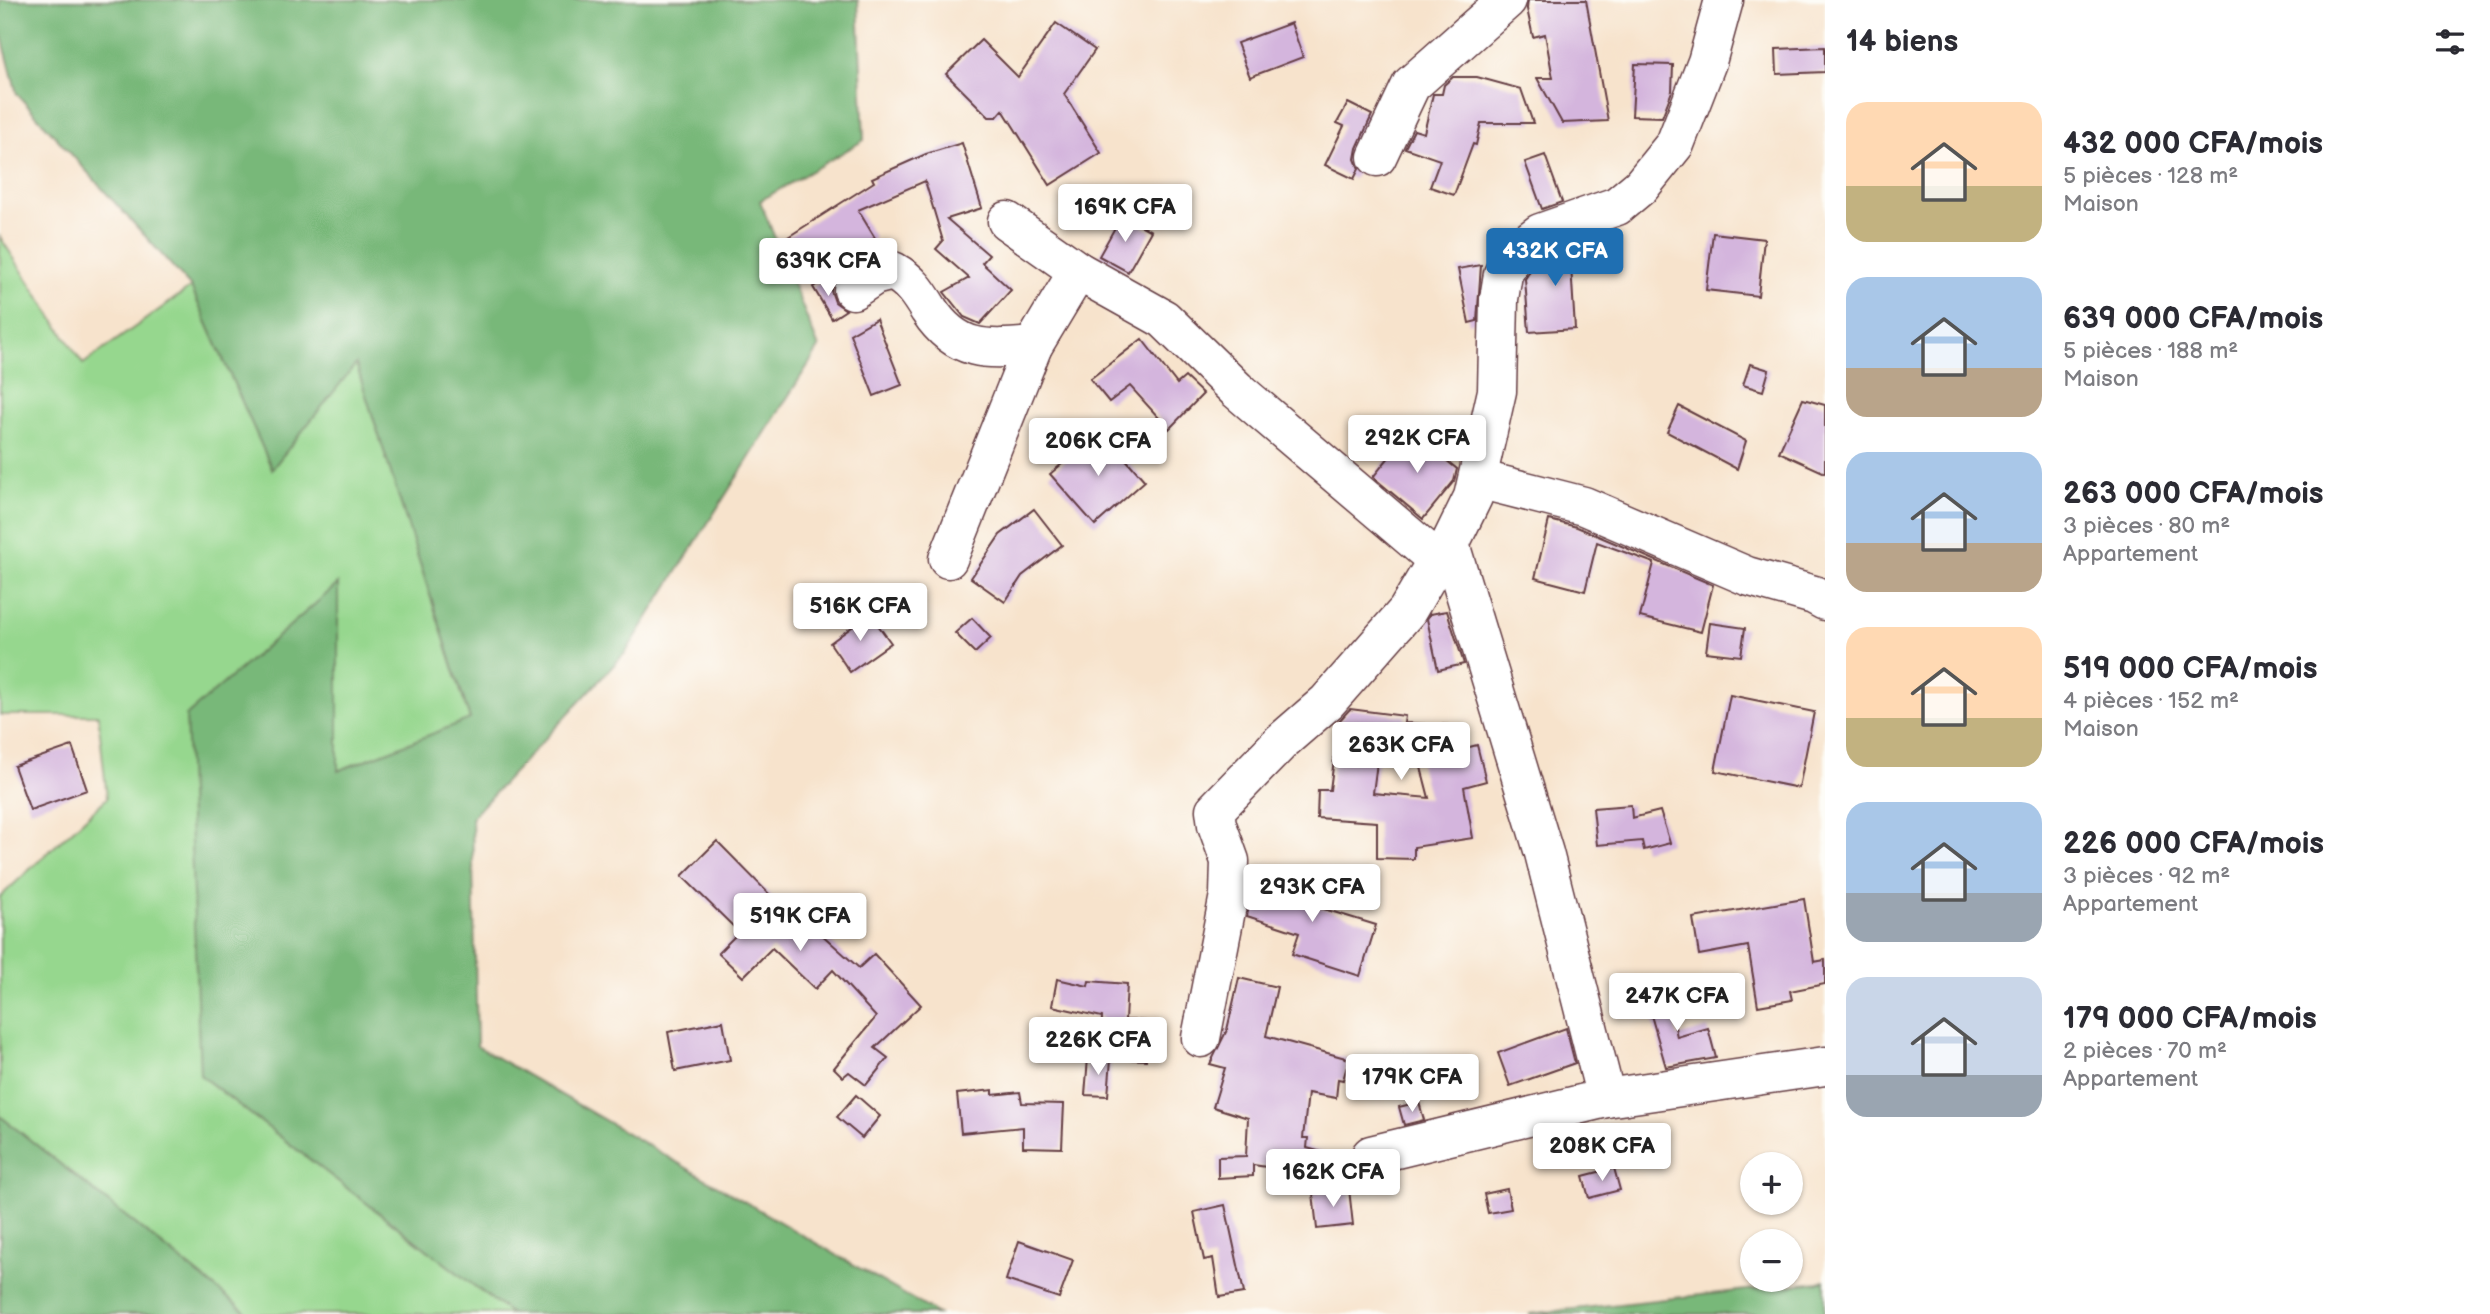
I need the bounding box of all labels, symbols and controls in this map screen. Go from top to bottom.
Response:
icon: filters [2431,23,2469,61]
text: 14 biens [1846,24,1958,60]
text: 432 000 CFA/mois [2063,126,2323,162]
icon: home [1902,130,1986,214]
text: 5 pièces · 128 m² [2063,162,2238,190]
pin: 169K CFA [1053,184,1197,244]
text: Maison [2063,190,2139,218]
text: 169K CFA [1074,193,1176,221]
pin: 432K CFA [1483,229,1627,288]
text: 432K CFA [1502,237,1608,265]
pin: 639K CFA [756,238,900,298]
text: 639K CFA [775,247,881,275]
text: 639 000 CFA/mois [2063,301,2323,337]
icon: home [1902,305,1986,389]
text: 5 pièces · 188 m² [2063,337,2238,365]
text: Maison [2063,365,2139,393]
pin: 292K CFA [1345,416,1489,475]
pin: 206K CFA [1026,419,1170,478]
text: 292K CFA [1364,424,1470,452]
text: 206K CFA [1045,427,1151,455]
text: 263 000 CFA/mois [2063,476,2324,512]
icon: home [1902,480,1986,564]
text: 3 pièces · 80 m² [2063,512,2230,540]
text: Appartement [2063,540,2198,568]
pin: 516K CFA [788,584,932,643]
text: 516K CFA [809,592,911,620]
text: 519 000 CFA/mois [2063,651,2317,687]
icon: home [1902,655,1986,739]
text: 4 pièces · 152 m² [2063,687,2239,715]
text: Maison [2063,715,2139,743]
pin: 263K CFA [1329,722,1473,782]
text: 263K CFA [1348,731,1454,759]
text: 226 000 CFA/mois [2063,826,2324,862]
icon: home [1902,830,1986,914]
text: 3 pièces · 92 m² [2063,862,2230,890]
pin: 293K CFA [1240,864,1384,924]
text: 293K CFA [1259,873,1365,901]
text: Appartement [2063,890,2198,918]
pin: 519K CFA [728,894,872,953]
text: 519K CFA [749,902,851,930]
pin: 247K CFA [1605,974,1749,1033]
text: 247K CFA [1625,982,1729,1010]
text: 179 000 CFA/mois [2063,1001,2317,1037]
icon: home [1902,1005,1986,1089]
pin: 226K CFA [1026,1018,1170,1077]
text: 226K CFA [1045,1026,1151,1054]
text: 2 pièces · 70 m² [2063,1037,2227,1065]
pin: 179K CFA [1340,1054,1484,1114]
text: 179K CFA [1362,1063,1462,1091]
text: Appartement [2063,1065,2198,1093]
pin: 208K CFA [1530,1124,1674,1183]
text: 208K CFA [1549,1132,1655,1160]
pin: 162K CFA [1261,1150,1405,1209]
map controls [1740,1152,1803,1292]
button: + [1740,1152,1803,1215]
text: 162K CFA [1282,1158,1384,1186]
button: − [1740,1229,1803,1292]

